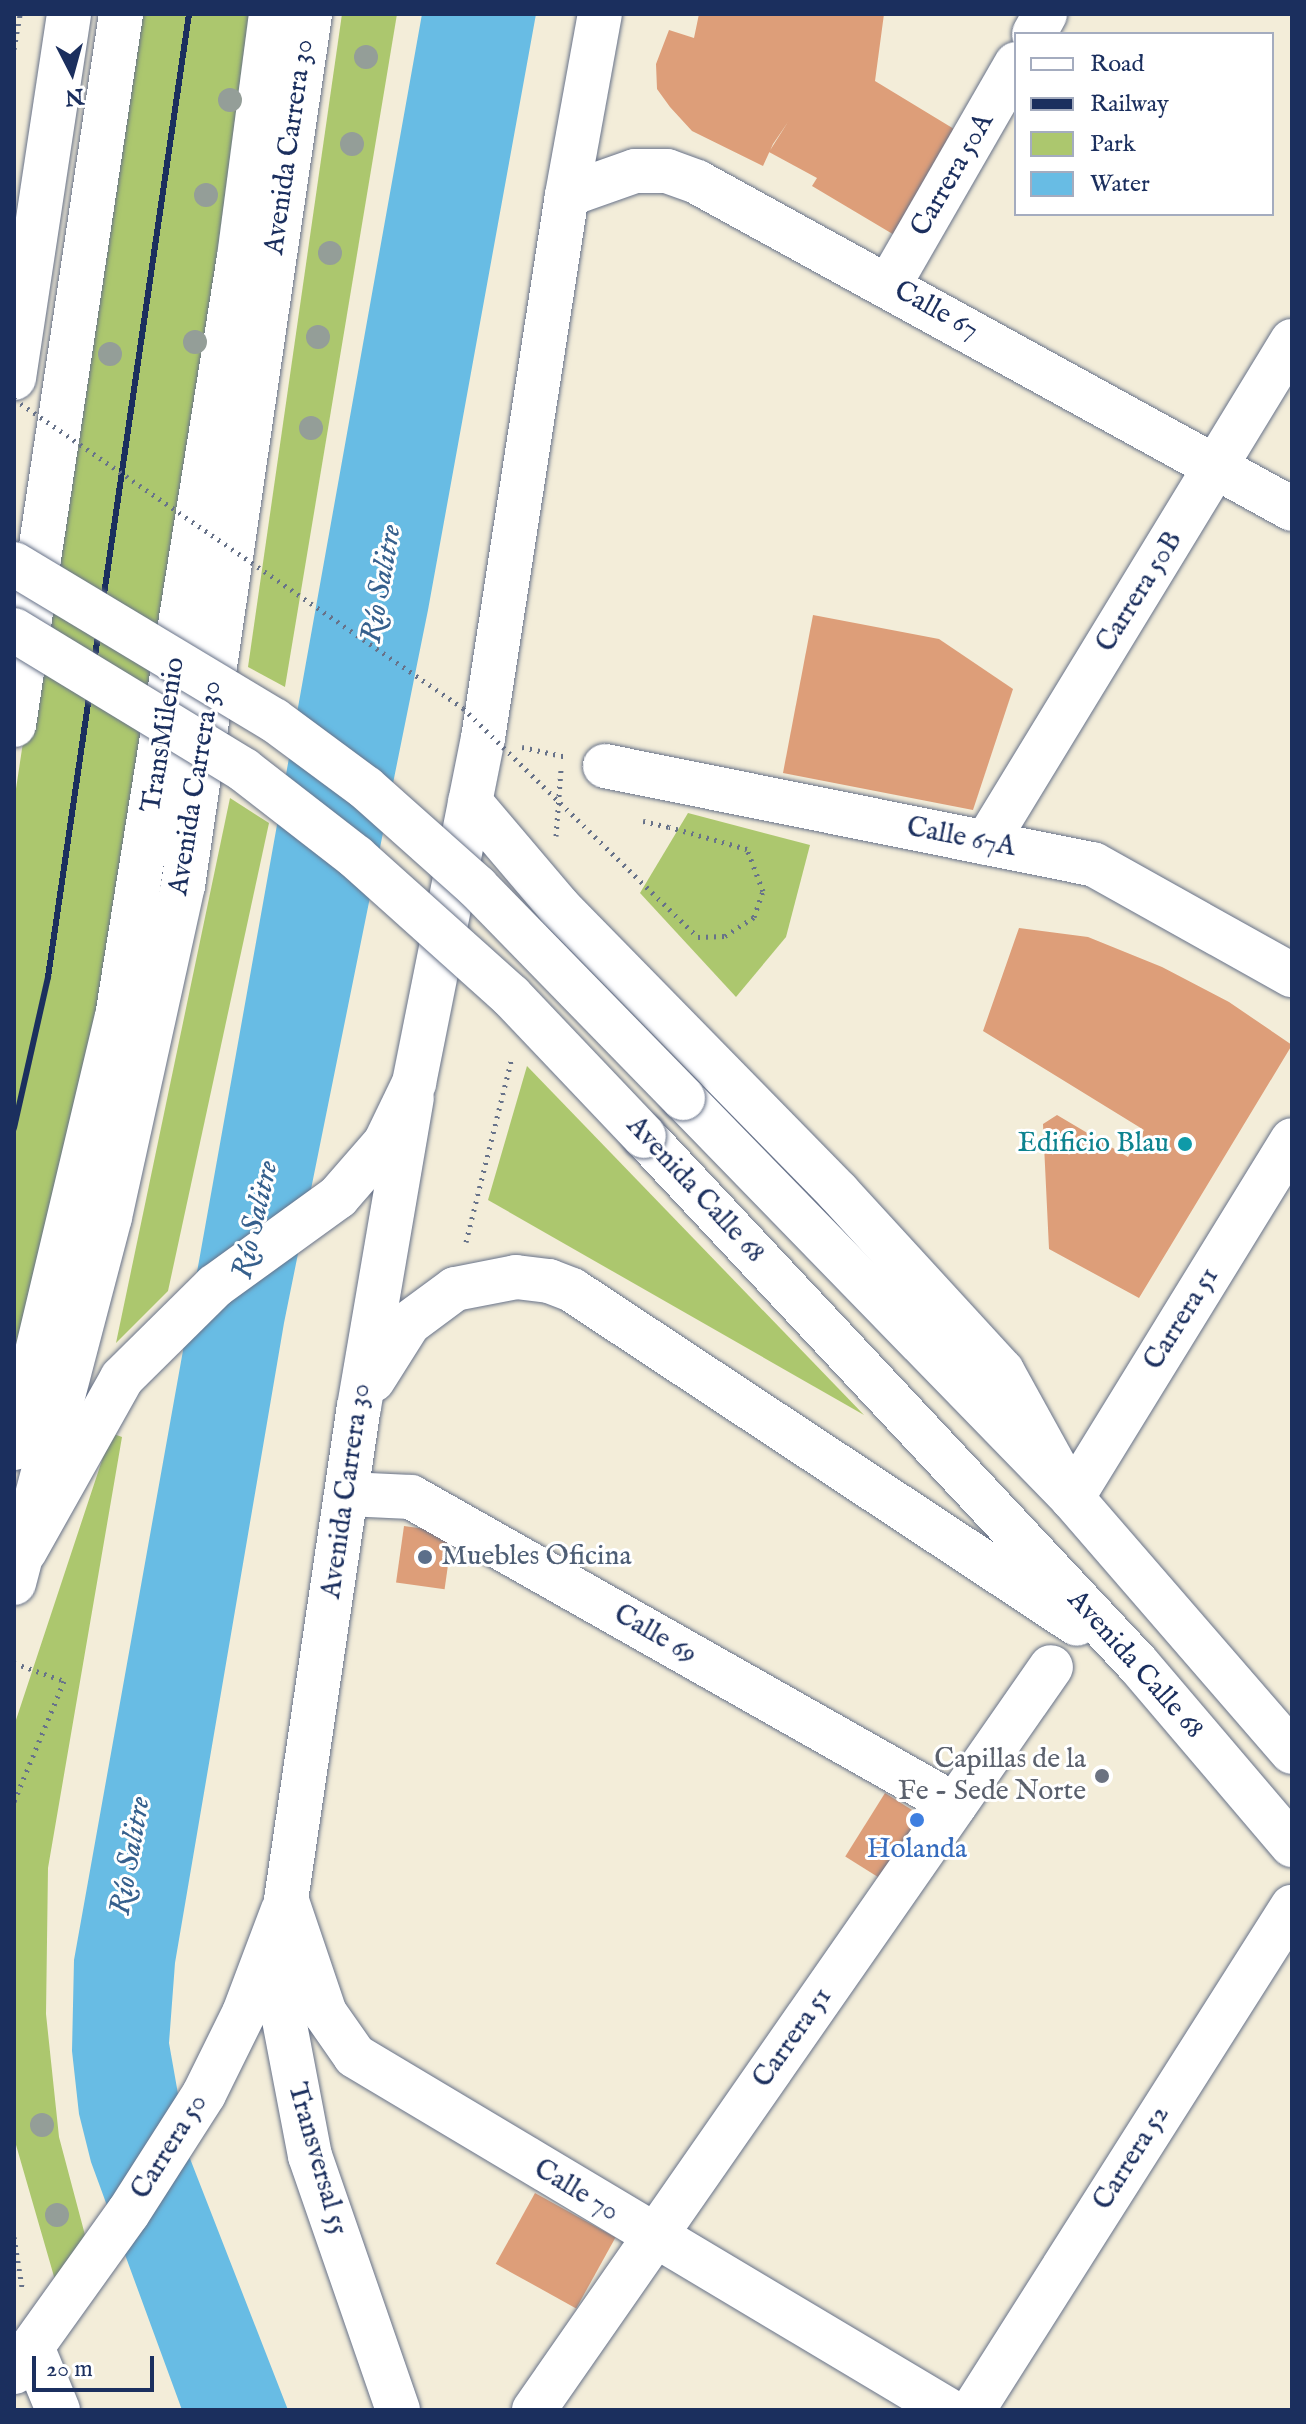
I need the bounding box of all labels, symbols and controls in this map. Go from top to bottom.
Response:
north arrow [32,32,112,112]
legend [1014,32,1274,216]
street label: Avenida Carrera 30 [258,37,322,257]
text: Road [1090,49,1144,80]
text: N [64,81,85,111]
text: Railway [1090,89,1169,120]
street label: Carrera 50A [904,107,1002,243]
text: Park [1090,129,1136,160]
text: Water [1090,169,1150,200]
street label: Calle 67 [888,274,984,348]
water label: Río Salitre [354,522,410,646]
street label: Carrera 50B [1090,525,1190,659]
street label: TransMilenio [135,655,193,815]
street label: Avenida Carrera 30 [162,678,230,898]
street label: Calle 67A [904,811,1018,865]
street label: Avenida Calle 68 [619,1110,771,1270]
place label: Edificio Blau [1017,1127,1169,1161]
marker: Edificio Blau [1176,1135,1194,1153]
water label: Río Salitre [225,1158,287,1282]
street label: Carrera 51 [1137,1262,1227,1376]
street label: Avenida Carrera 30 [315,1381,379,1601]
place label: Muebles Oficina [441,1540,632,1574]
marker: Muebles Oficina [416,1548,434,1566]
street label: Avenida Calle 68 [1060,1584,1210,1746]
street label: Calle 69 [607,1598,703,1672]
place label: Capillas de la Fe - Sede Norte [898,1743,1086,1809]
marker: Capillas de la Fe - Sede Norte [1093,1767,1111,1785]
water label: Río Salitre [103,1794,159,1918]
marker: Holanda [908,1811,926,1829]
place label: Holanda [867,1833,967,1867]
street label: Carrera 51 [746,1981,840,2095]
street label: Transversal 55 [279,2079,355,2239]
street label: Carrera 50 [125,2088,215,2206]
street label: Carrera 52 [1087,2099,1177,2217]
street label: Calle 70 [527,2153,625,2229]
scale bar [36,2340,158,2390]
text: 20 m [46,2354,93,2385]

